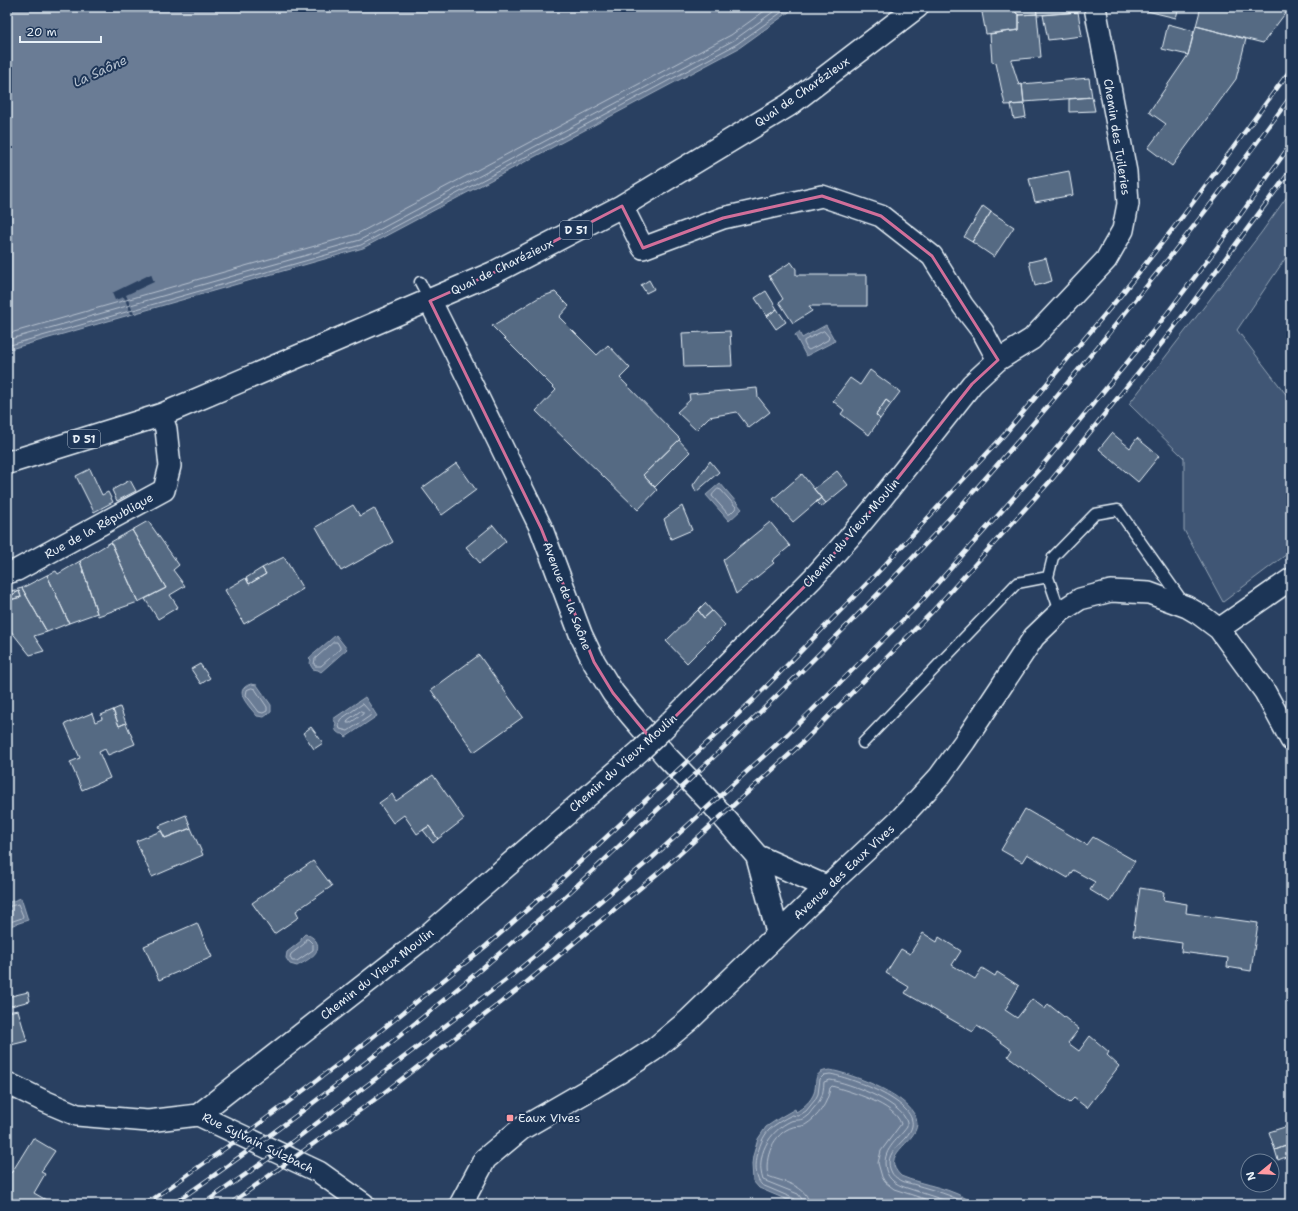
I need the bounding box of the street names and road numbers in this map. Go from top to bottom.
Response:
street label: Quai de Charézieux [751,53,853,131]
street label: Chemin des Tuileries [1100,78,1134,196]
road number: D 51 [560,221,592,239]
street label: Quai de Charézieux [448,235,556,299]
road number: D 51 [68,430,100,448]
street label: Chemin du Vieux Moulin [799,475,903,591]
street label: Rue de la République [42,489,156,563]
street label: Avenue de la Saône [539,539,595,653]
street label: Chemin du Vieux Moulin [566,710,680,816]
street label: Avenue des Eaux Vives [790,821,898,923]
street label: Chemin du Vieux Moulin [317,925,437,1023]
street label: Rue Sylvain Sulzbach [199,1109,317,1177]

